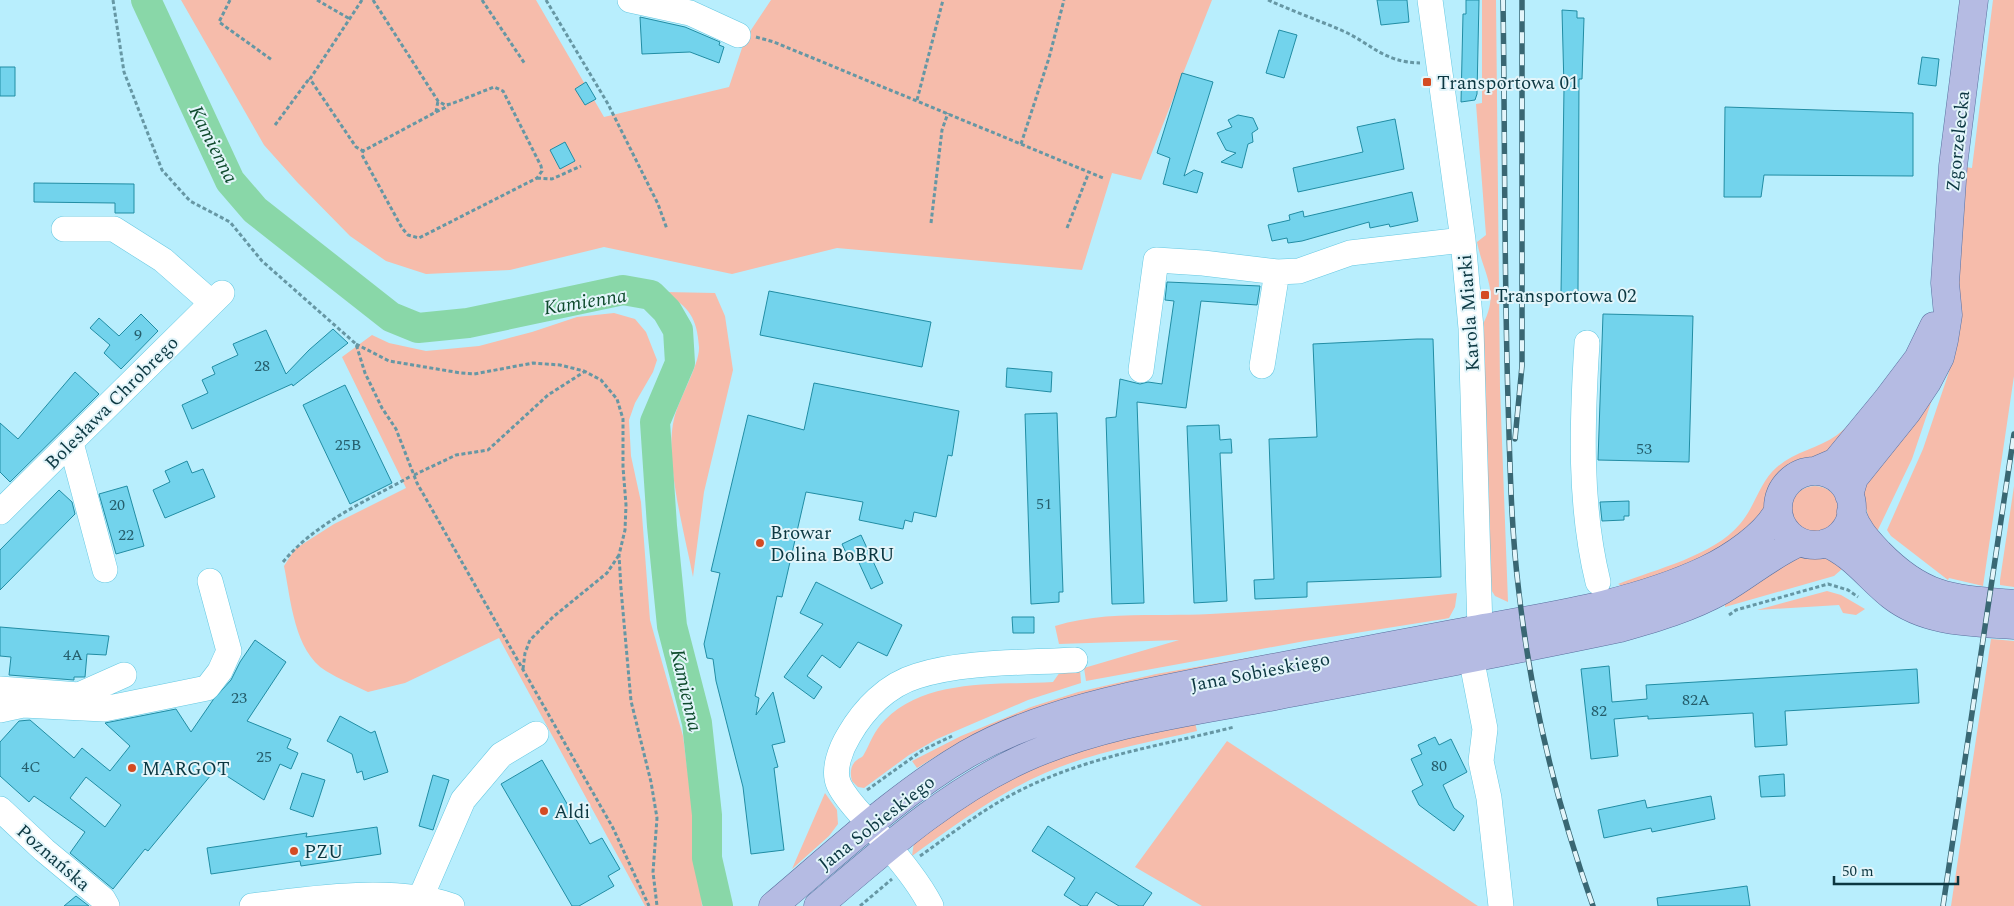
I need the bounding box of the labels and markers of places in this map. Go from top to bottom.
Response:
place label: Transportowa 01 [1437,69,1579,98]
marker: Transportowa 01 [1421,76,1433,88]
place label: Transportowa 02 [1495,282,1637,311]
marker: Transportowa 02 [1479,289,1491,301]
place label: Browar Dolina BoBRU [770,519,895,570]
marker: Browar Dolina BoBRU [754,537,766,549]
place label: MARGOT [142,755,230,784]
marker: MARGOT [126,762,138,774]
place label: Aldi [554,798,590,827]
marker: Aldi [538,805,550,817]
place label: PZU [304,838,343,867]
marker: PZU [288,845,300,857]

